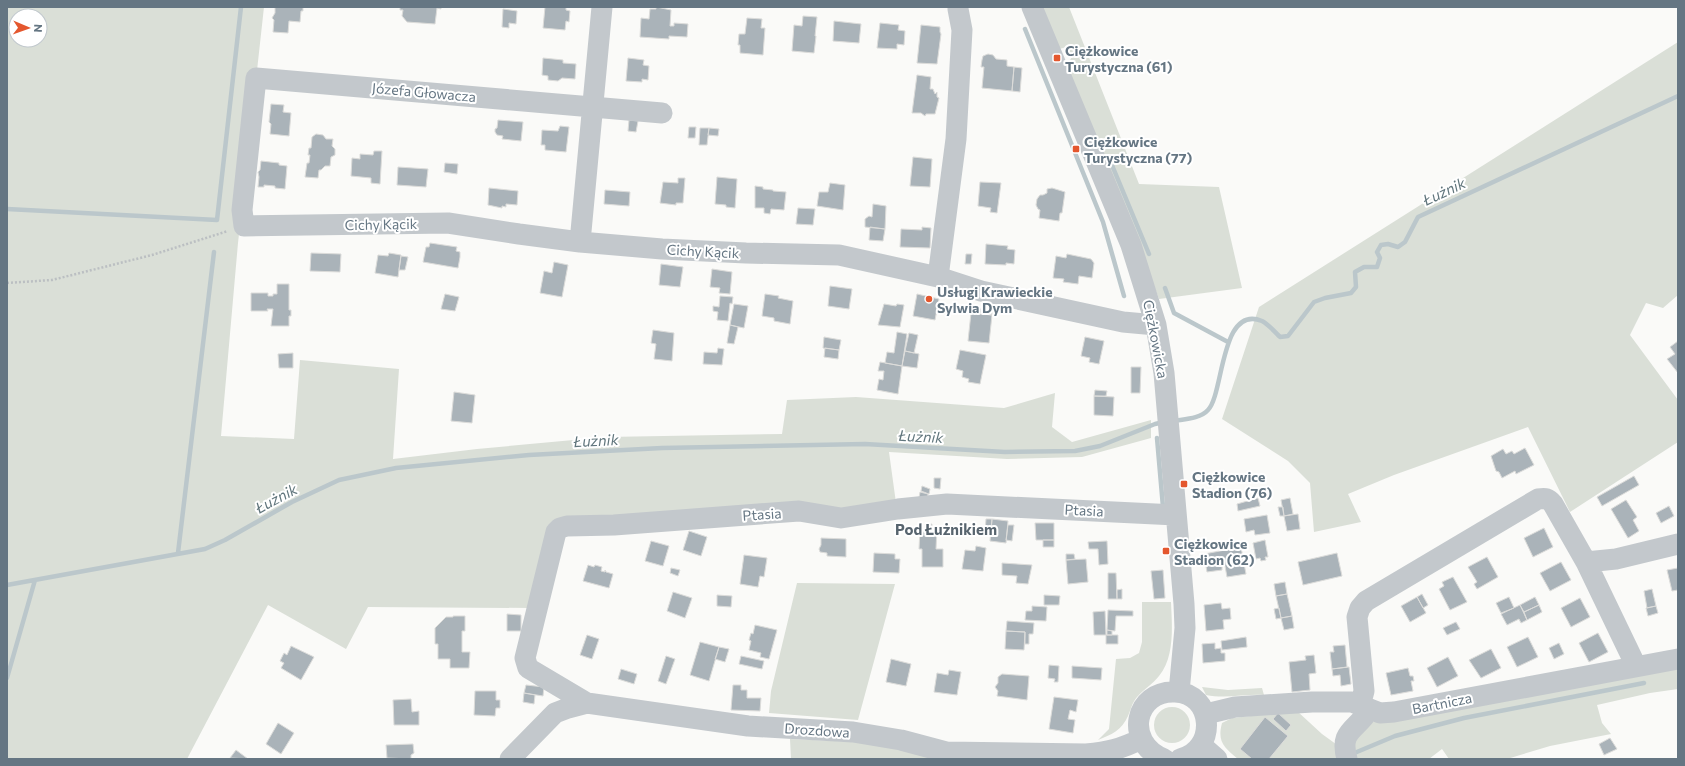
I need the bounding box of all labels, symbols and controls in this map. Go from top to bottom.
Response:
north arrow [8,8,48,48]
text: N [32,24,45,33]
place label: Ciężkowice Turystyczna (61) [1065,42,1173,75]
marker: Ciężkowice Turystyczna (61) [1052,53,1062,63]
street label: Józefa Głowacza [371,79,477,105]
place label: Ciężkowice Turystyczna (77) [1084,133,1192,166]
marker: Ciężkowice Turystyczna (77) [1071,144,1081,154]
water label: Łużnik [1420,173,1469,209]
street label: Cichy Kącik [344,215,418,233]
street label: Cichy Kącik [666,241,740,261]
place label: Usługi Krawieckie Sylwia Dym [937,283,1053,316]
marker: Usługi Krawieckie Sylwia Dym [924,294,934,304]
street label: Ciężkowicka [1140,298,1172,380]
water label: Łużnik [898,426,945,446]
water label: Łużnik [573,430,620,450]
place label: Ciężkowice Stadion (76) [1192,468,1272,501]
water label: Łużnik [252,479,301,517]
marker: Ciężkowice Stadion (76) [1179,479,1189,489]
street label: Ptasia [1064,500,1104,520]
street label: Ptasia [742,504,782,524]
district label: Pod Łużnikiem [895,520,997,538]
place label: Ciężkowice Stadion (62) [1174,535,1255,568]
marker: Ciężkowice Stadion (62) [1161,546,1171,556]
street label: Bartnicza [1411,689,1473,717]
street label: Drozdowa [784,719,850,741]

